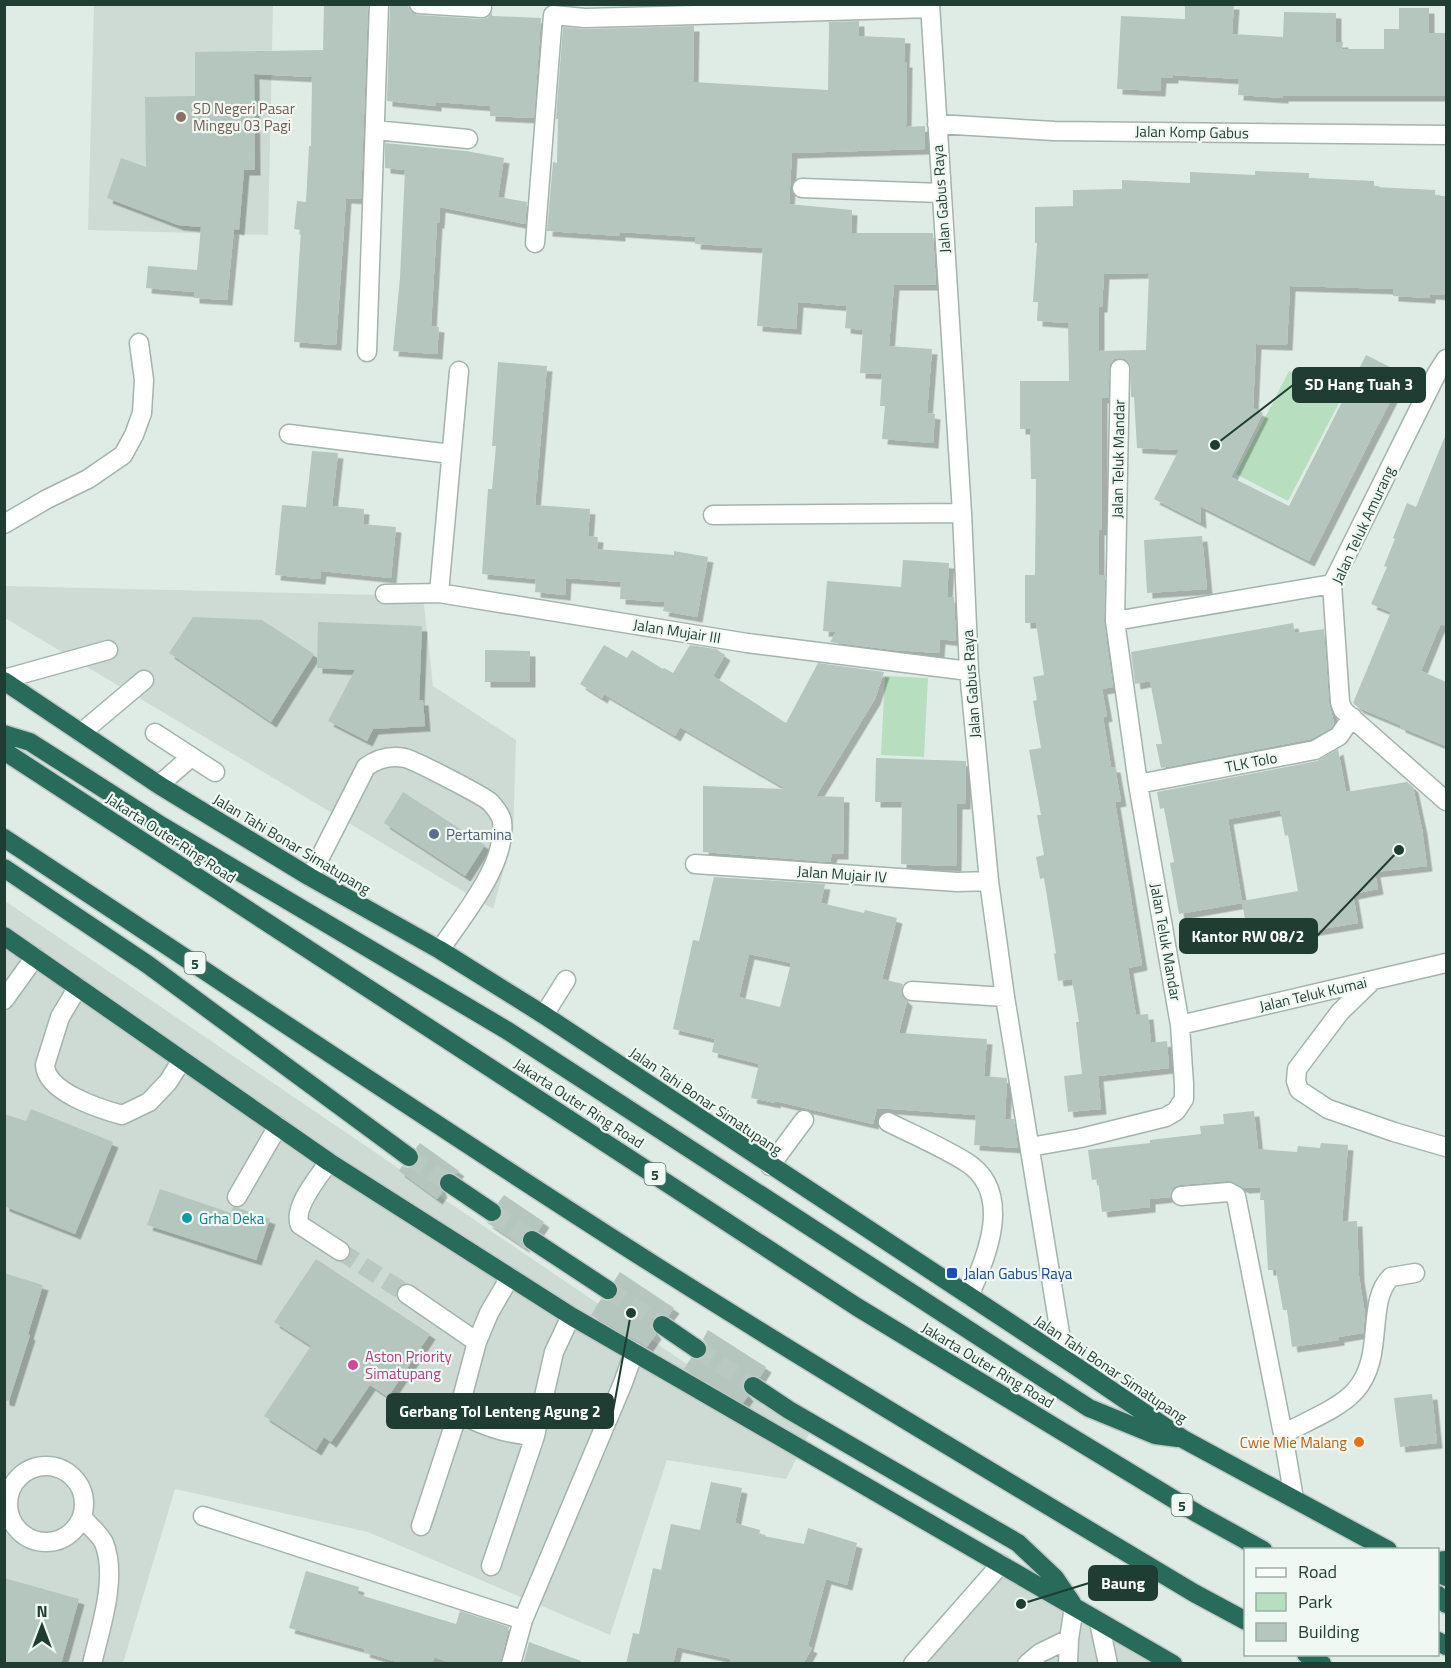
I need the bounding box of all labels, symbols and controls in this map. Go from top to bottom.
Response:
place label: SD Negeri Pasar Minggu 03 Pagi [193,97,295,137]
marker: SD Negeri Pasar Minggu 03 Pagi [174,110,188,124]
street label: Jalan Komp Gabus [1135,120,1249,144]
street label: Jalan Gabus Raya [926,144,956,254]
callout: SD Hang Tuah 3 [1293,368,1425,402]
text: SD Hang Tuah 3 [1305,372,1413,396]
street label: Jalan Teluk Mandar [1105,399,1131,519]
street label: Jalan Teluk Amurang [1326,462,1401,588]
street label: Jalan Mujair III [632,613,722,649]
street label: Jalan Gabus Raya [956,629,986,739]
street label: TLK Tolo [1223,746,1279,778]
street label: Jakarta Outer Ring Road [101,787,241,889]
street label: Jalan Tahi Bonar Simatupang [209,788,375,900]
place label: Pertamina [446,823,512,846]
marker: Pertamina [427,827,441,841]
street label: Jalan Mujair IV [796,859,888,889]
street label: Jalan Teluk Mandar [1144,881,1188,1003]
callout: Kantor RW 08/2 [1180,919,1317,953]
text: Kantor RW 08/2 [1192,924,1304,948]
road number: 5 [184,952,206,974]
street label: Jalan Teluk Kumai [1257,970,1369,1018]
street label: Jalan Tahi Bonar Simatupang [625,1041,787,1161]
street label: Jakarta Outer Ring Road [509,1052,649,1154]
road number: 5 [644,1163,666,1185]
place label: Grha Deka [199,1207,265,1230]
marker: Grha Deka [180,1211,194,1225]
place label: Jalan Gabus Raya [964,1262,1073,1285]
marker: Jalan Gabus Raya [945,1266,959,1280]
street label: Jalan Tahi Bonar Simatupang [1030,1309,1192,1429]
street label: Jakarta Outer Ring Road [917,1316,1059,1414]
place label: Aston Priority Simatupang [365,1345,452,1385]
marker: Aston Priority Simatupang [346,1358,360,1372]
callout: Gerbang Tol Lenteng Agung 2 [387,1394,613,1428]
text: Gerbang Tol Lenteng Agung 2 [399,1399,601,1423]
place label: Cwie Mie Malang [1240,1431,1347,1454]
marker: Cwie Mie Malang [1352,1435,1366,1449]
road number: 5 [1172,1494,1192,1516]
legend [1244,1548,1439,1656]
text: Road [1298,1558,1337,1585]
callout: Baung [1089,1566,1157,1600]
text: Baung [1101,1571,1146,1595]
text: Park [1298,1588,1333,1615]
north arrow [12,1596,72,1656]
text: N [36,1599,48,1623]
text: Building [1298,1618,1359,1645]

